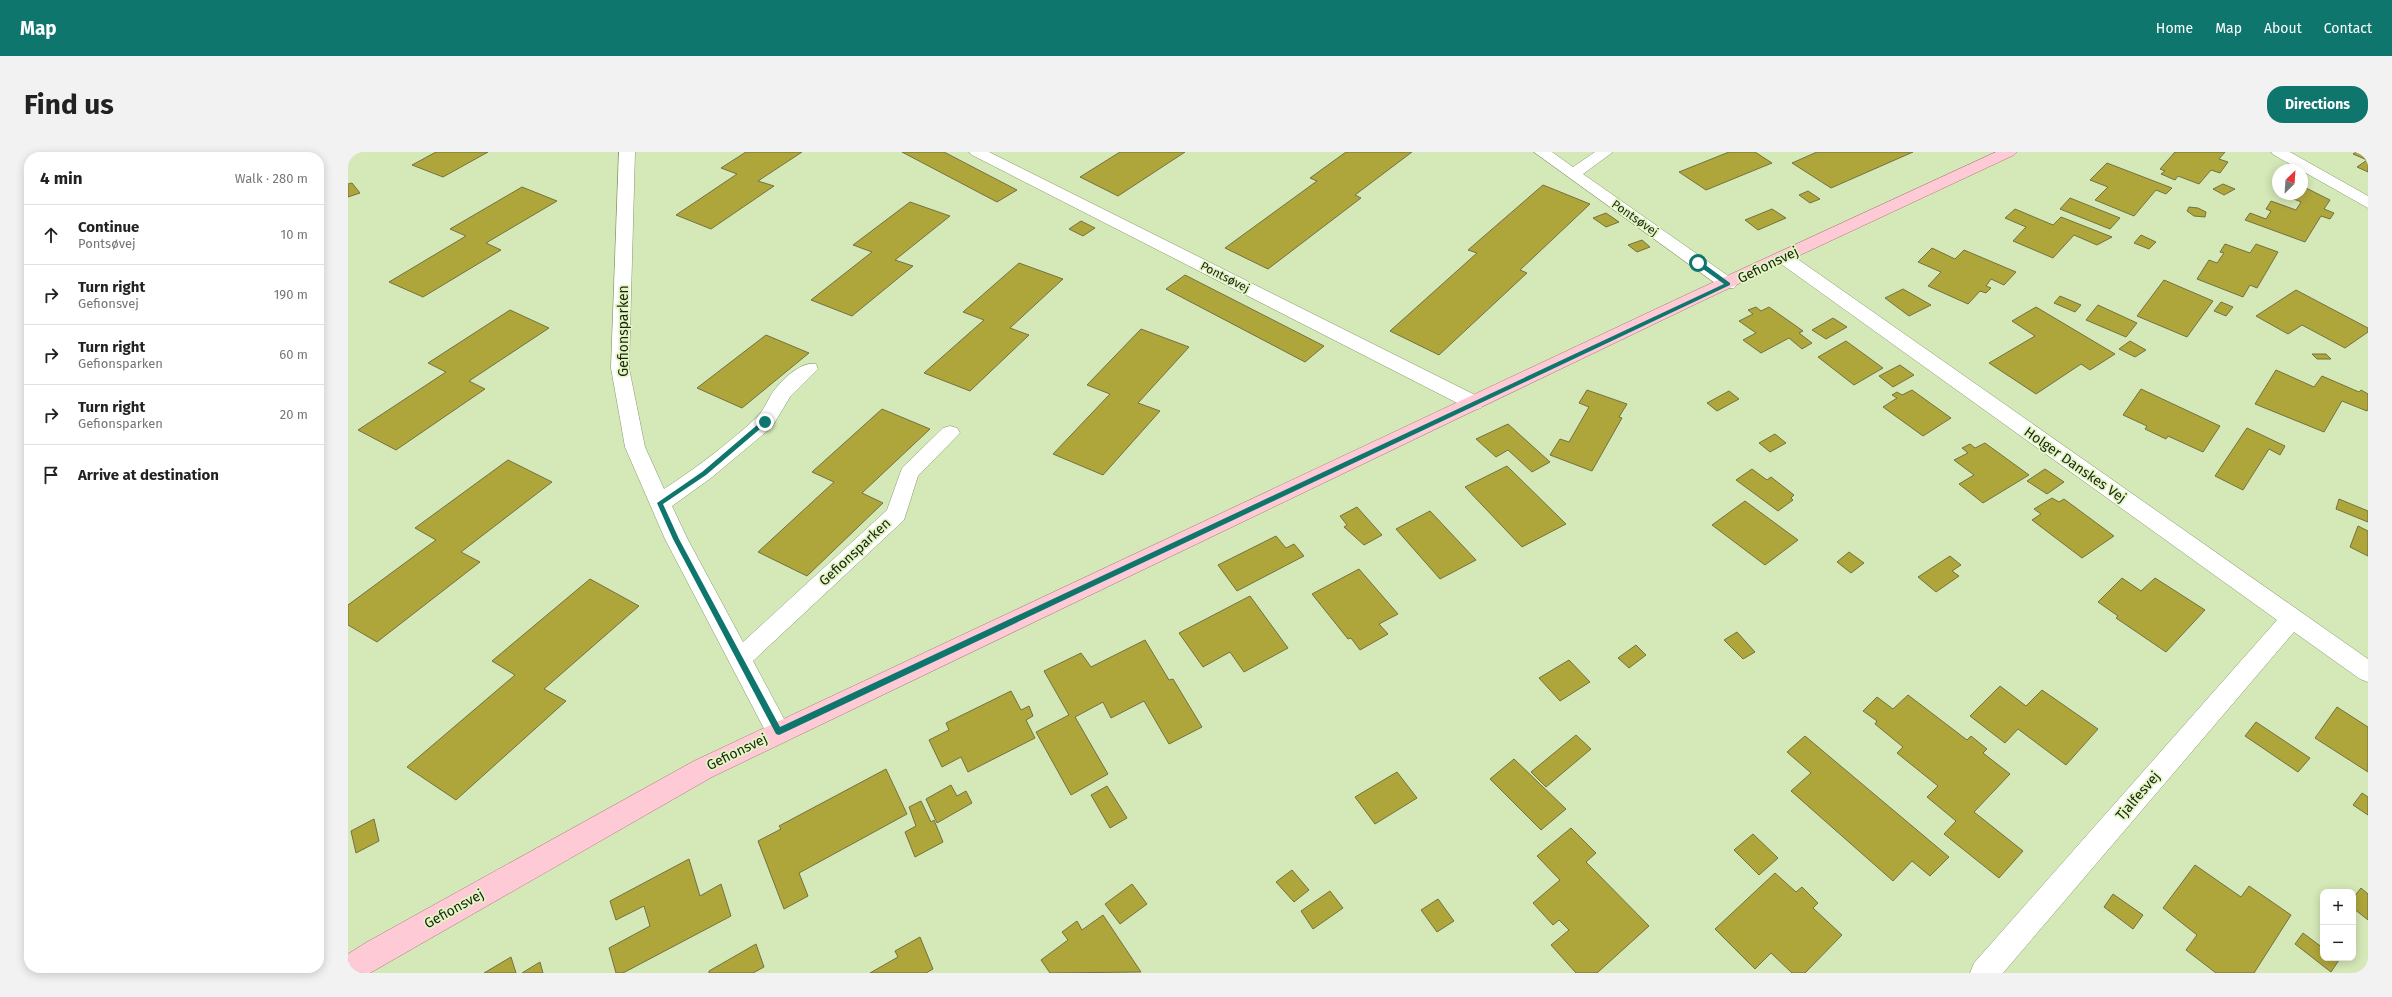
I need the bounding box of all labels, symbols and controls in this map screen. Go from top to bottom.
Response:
text: Map [20,17,57,40]
text: Home [2156,20,2193,37]
text: Map [2215,20,2242,37]
text: About [2264,20,2302,37]
text: Contact [2324,20,2372,37]
button: Directions [2267,86,2368,123]
text: Find us [24,88,114,121]
north arrow [2272,164,2308,200]
text: 4 min [40,168,83,189]
text: Walk · 280 m [235,171,308,186]
street label: Pontsøvej [1609,197,1661,239]
text: Continue [78,218,139,236]
icon: ahead [40,224,62,246]
text: 10 m [281,227,308,242]
text: Pontsøvej [78,236,136,251]
street label: Gefionsvej [1735,243,1801,287]
route start [1689,254,1707,272]
street label: Pontsøvej [1198,259,1252,295]
text: Turn right [78,278,145,296]
icon: right [40,284,62,306]
street label: Gefionsparken [615,285,632,377]
text: 190 m [274,287,308,302]
text: Gefionsvej [78,296,139,311]
text: Turn right [78,338,145,356]
icon: right [40,344,62,366]
text: 60 m [279,347,308,362]
text: Gefionsparken [78,356,163,371]
text: Turn right [78,398,145,416]
icon: right [40,404,62,426]
text: 20 m [280,407,308,422]
route end [756,413,774,431]
text: Gefionsparken [78,416,163,431]
street label: Holger Danskes Vej [2021,423,2129,507]
icon: arrive [40,464,62,486]
text: Arrive at destination [78,466,219,484]
street label: Gefionsparken [816,515,894,589]
street label: Gefionsvej [704,730,770,774]
street label: Tjalfesvej [2112,768,2164,824]
street label: Gefionsvej [421,886,487,932]
map controls [2320,889,2356,961]
button: + [2320,889,2356,925]
button: − [2320,925,2356,961]

